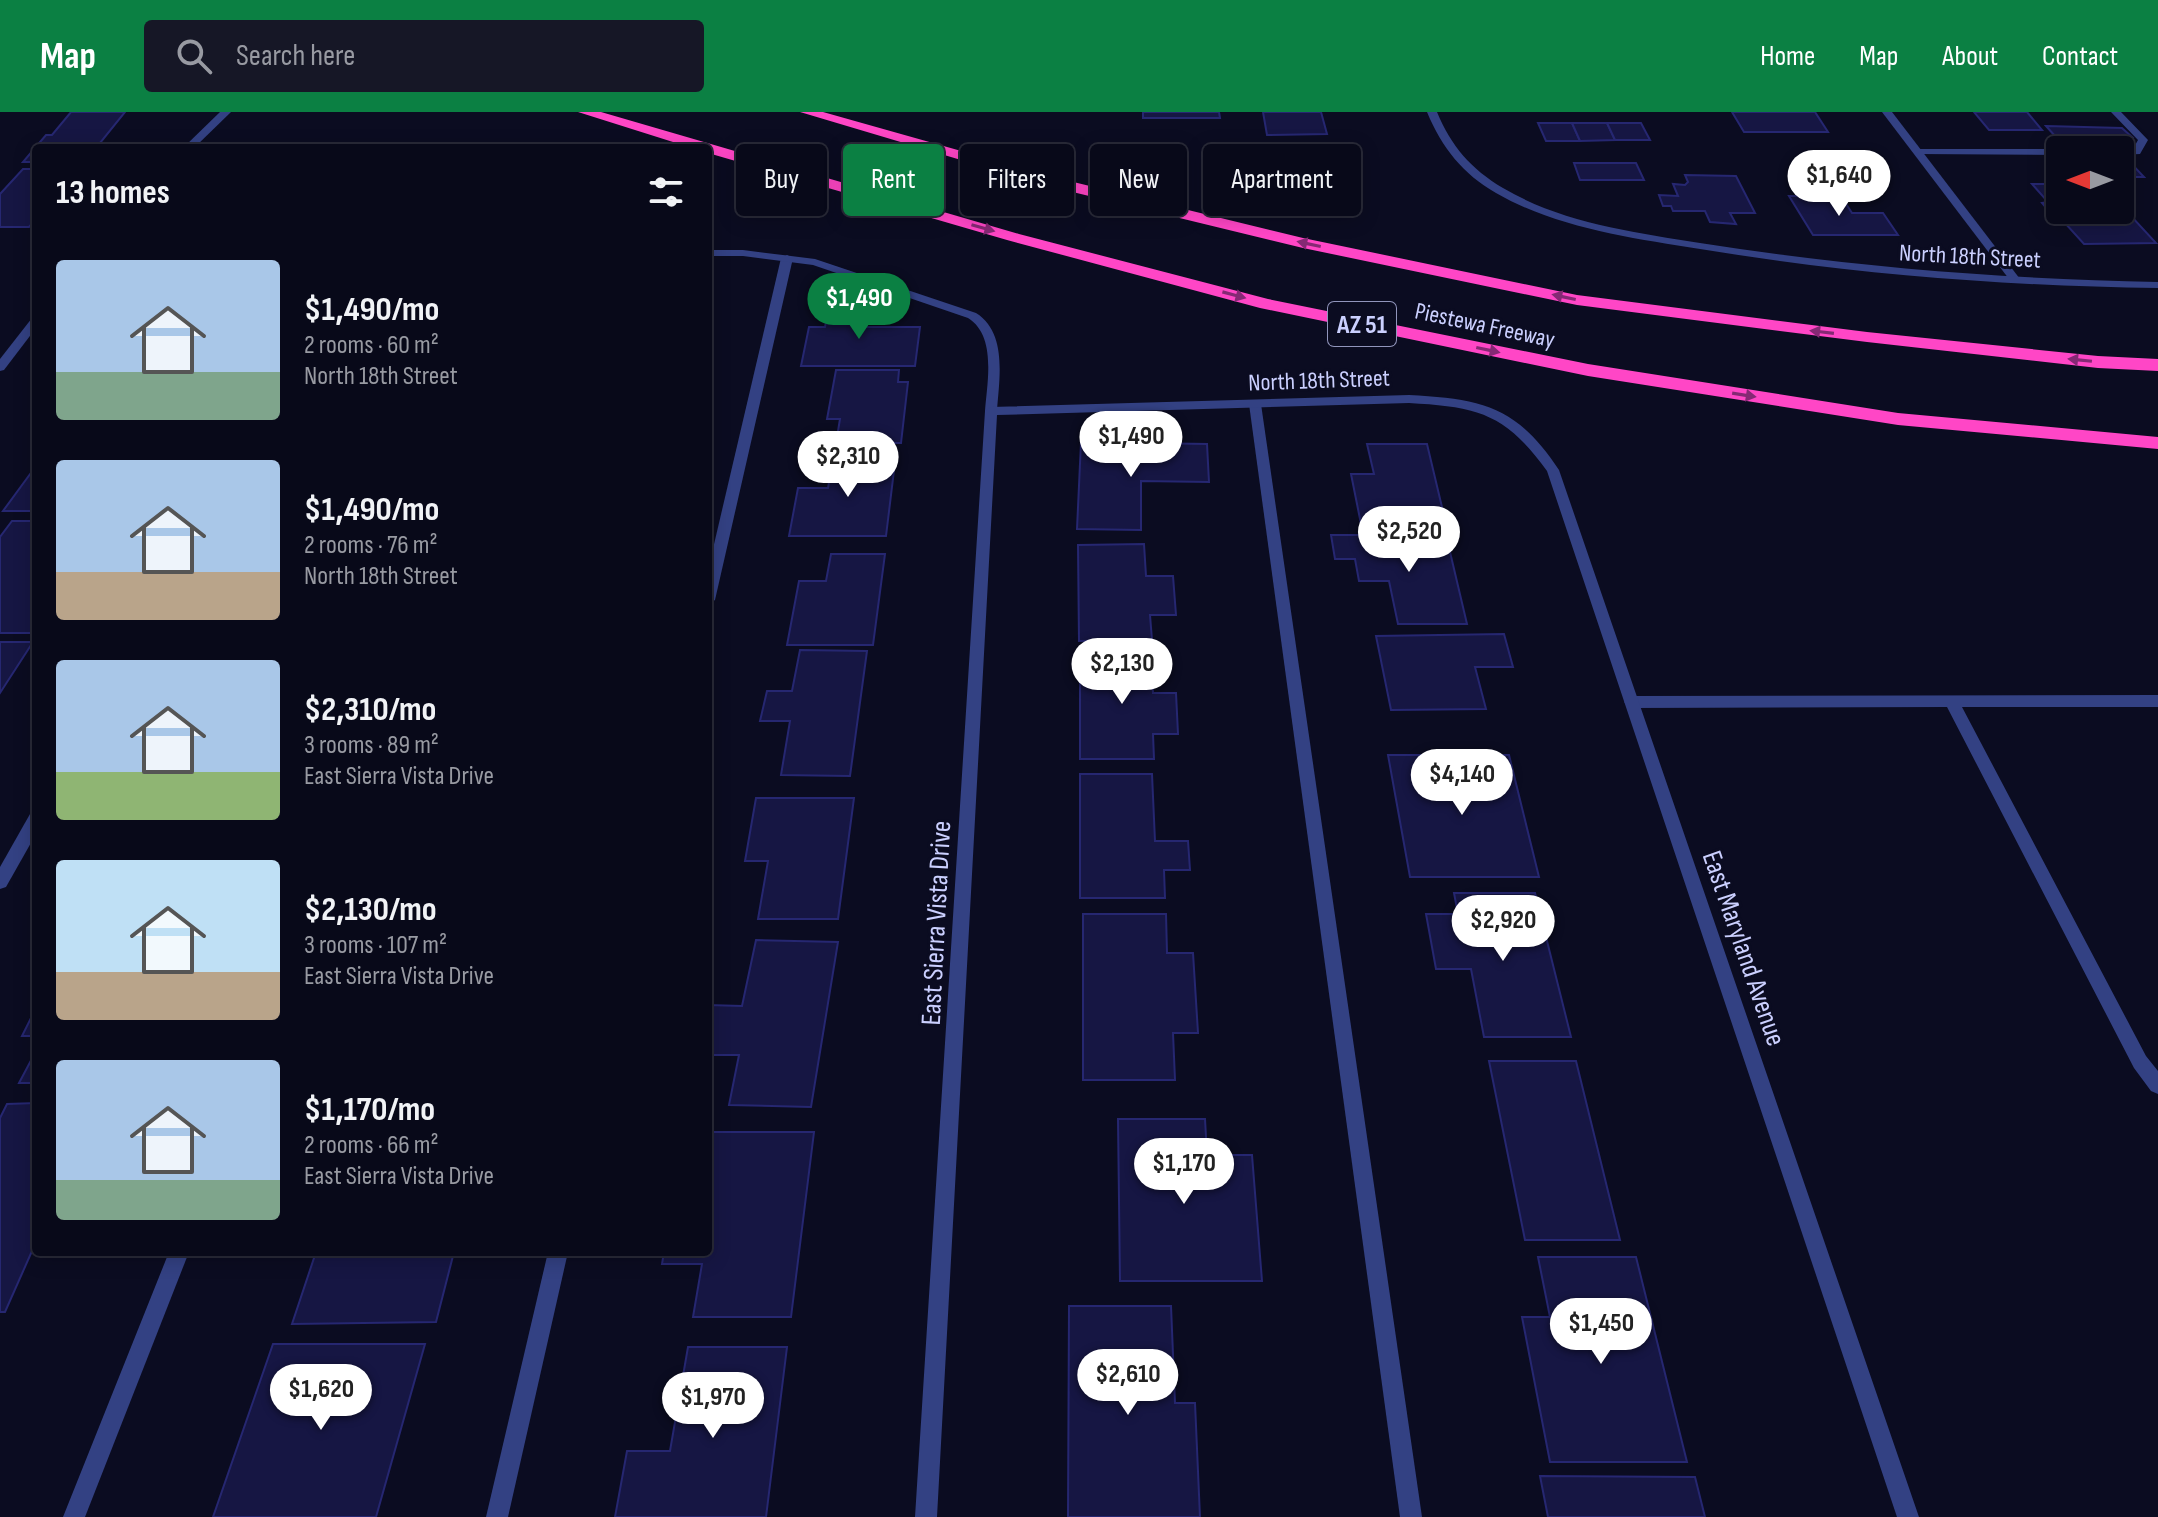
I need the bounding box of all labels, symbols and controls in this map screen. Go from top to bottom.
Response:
search box [144,20,704,92]
text: Map [40,34,96,79]
icon: search [172,34,216,78]
text: Search here [236,38,355,74]
text: Home [1760,40,1815,73]
text: Map [1859,40,1898,73]
text: About [1942,40,1998,73]
text: Contact [2042,40,2118,73]
north arrow [2046,136,2134,224]
map controls [2046,136,2134,224]
chip: Buy [736,144,827,216]
chip: Rent [843,144,944,216]
chip: Filters [960,144,1074,216]
chip: New [1090,144,1187,216]
chip: Apartment [1203,144,1361,216]
pin: $1,640 [1774,150,1904,218]
text: $1,640 [1806,160,1872,191]
icon: filters [644,170,688,214]
text: 13 homes [56,172,170,213]
one-way arrow [971,222,995,235]
one-way arrow [1297,237,1322,250]
street label: North 18th Street [1898,238,2042,275]
pin: $1,490 [794,273,924,341]
text: $1,490 [825,283,893,314]
text: $1,490/mo [304,289,439,330]
one-way arrow [1221,290,1246,302]
one-way arrow [1551,290,1576,303]
icon: home [120,292,216,388]
street label: Piestewa Freeway [1412,297,1557,354]
road number: AZ 51 [1328,302,1396,346]
one-way arrow [1809,325,1834,338]
text: 2 rooms · 60 m² [304,330,439,361]
one-way arrow [1476,344,1501,357]
one-way arrow [2067,354,2092,367]
text: North 18th Street [304,361,458,392]
street label: North 18th Street [1248,364,1390,397]
one-way arrow [1732,389,1757,402]
pin: $1,490 [1066,411,1196,479]
text: $1,490 [1097,421,1165,452]
pin: $2,310 [783,431,913,499]
text: $2,310 [816,441,880,472]
text: $1,490/mo [304,489,439,530]
icon: home [120,492,216,588]
pin: $2,520 [1344,506,1474,574]
text: $2,520 [1376,516,1442,547]
text: 2 rooms · 76 m² [304,530,438,561]
text: North 18th Street [304,561,458,592]
pin: $2,130 [1057,638,1187,706]
text: $2,130 [1089,648,1155,679]
text: $2,310/mo [304,689,436,730]
icon: home [120,692,216,788]
text: 3 rooms · 89 m² [304,730,439,761]
pin: $4,140 [1397,749,1527,817]
text: $4,140 [1429,759,1495,790]
text: East Sierra Vista Drive [304,761,494,792]
street label: East Sierra Vista Drive [915,820,958,1026]
street label: East Maryland Avenue [1695,847,1792,1050]
text: $2,130/mo [304,889,437,930]
icon: home [120,892,216,988]
pin: $2,920 [1438,895,1568,963]
text: $2,920 [1470,905,1536,936]
text: 3 rooms · 107 m² [304,930,447,961]
text: East Sierra Vista Drive [304,961,494,992]
text: $1,170/mo [304,1089,435,1130]
icon: home [120,1092,216,1188]
text: 2 rooms · 66 m² [304,1130,439,1161]
pin: $1,170 [1119,1138,1249,1206]
text: $1,170 [1152,1148,1216,1179]
text: East Sierra Vista Drive [304,1161,494,1192]
pin: $1,450 [1536,1298,1666,1366]
text: $1,450 [1568,1308,1634,1339]
pin: $2,610 [1063,1349,1193,1417]
text: $2,610 [1095,1359,1161,1390]
pin: $1,620 [256,1364,386,1432]
pin: $1,970 [648,1372,778,1440]
text: $1,620 [288,1374,354,1405]
text: $1,970 [680,1382,746,1413]

